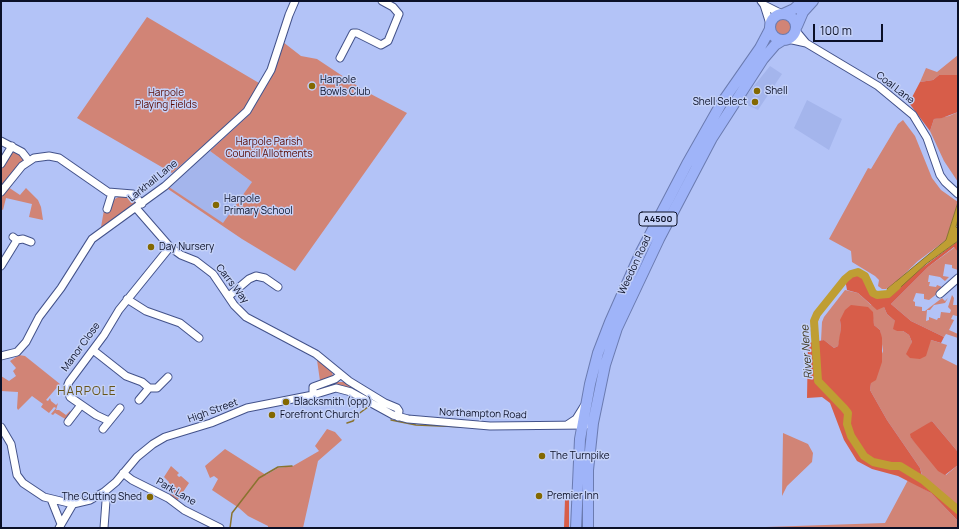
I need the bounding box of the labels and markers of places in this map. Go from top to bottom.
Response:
place label: Harpole Bowls Club [320,74,370,98]
marker: Harpole Bowls Club [307,81,317,91]
place label: Shell [765,85,788,97]
marker: Shell [752,86,762,96]
place label: Shell Select [693,96,747,108]
marker: Shell Select [750,97,760,107]
place label: Harpole Primary School [224,193,293,216]
marker: Harpole Primary School [211,200,221,210]
place label: Day Nursery [159,241,214,253]
marker: Day Nursery [146,242,156,252]
place label: Blacksmith (opp) [294,396,372,408]
marker: Blacksmith (opp) [281,397,291,407]
place label: Forefront Church [280,409,359,421]
marker: Forefront Church [267,410,277,420]
place label: The Turnpike [550,450,610,462]
marker: The Turnpike [537,451,547,461]
place label: Premier Inn [547,490,599,502]
place label: The Cutting Shed [62,491,142,503]
marker: Premier Inn [534,491,544,501]
marker: The Cutting Shed [145,492,155,502]

